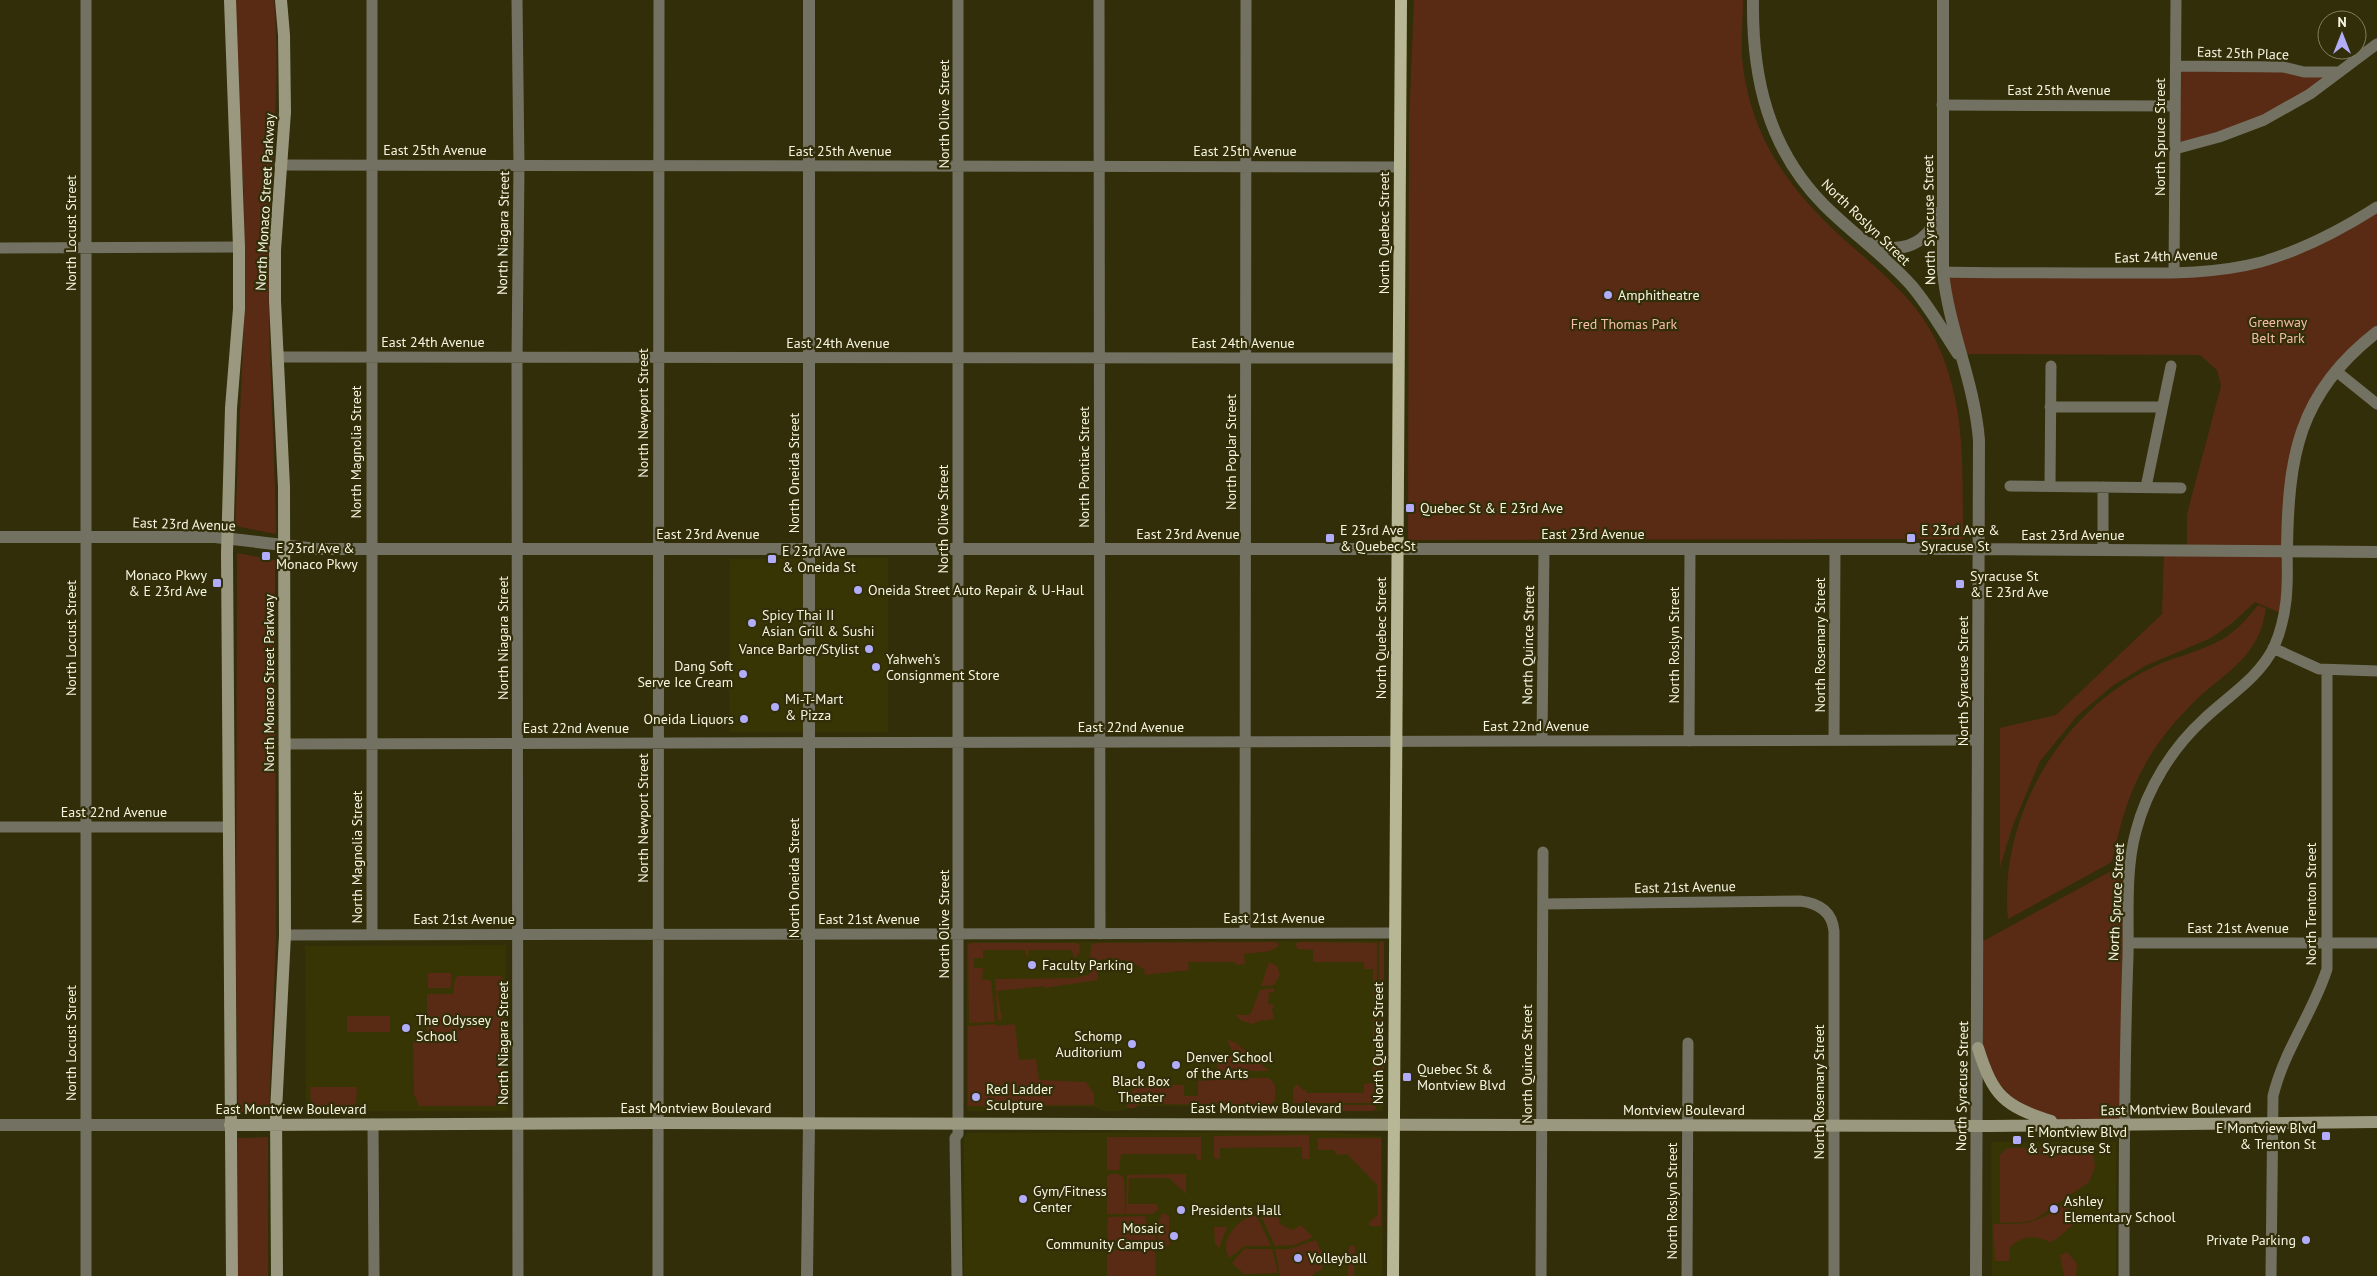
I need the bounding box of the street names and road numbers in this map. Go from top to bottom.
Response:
street label: East 25th Place [2197,42,2289,64]
street label: North Olive Street [935,59,953,168]
street label: North Spruce Street [2151,78,2169,196]
street label: East 25th Avenue [2007,81,2111,99]
street label: North Monaco Street Parkway [251,112,279,291]
street label: East 25th Avenue [383,141,487,159]
street label: East 25th Avenue [788,142,892,160]
street label: East 25th Avenue [1193,142,1297,160]
street label: North Syracuse Street [1919,154,1939,285]
street label: North Niagara Street [493,171,513,295]
street label: North Quebec Street [1375,172,1393,294]
street label: North Locust Street [62,175,80,291]
street label: North Roslyn Street [1818,175,1915,269]
street label: East 24th Avenue [2114,245,2218,267]
street label: East 24th Avenue [381,333,485,351]
street label: East 24th Avenue [786,334,890,352]
street label: East 24th Avenue [1191,334,1295,352]
street label: North Newport Street [634,348,652,478]
street label: North Magnolia Street [347,385,365,519]
street label: North Poplar Street [1222,394,1240,510]
street label: North Pontiac Street [1075,406,1093,528]
street label: North Oneida Street [785,413,803,533]
street label: North Olive Street [934,464,952,573]
street label: East 23rd Avenue [132,513,236,535]
street label: East 23rd Avenue [656,525,760,543]
street label: East 23rd Avenue [1136,525,1240,543]
street label: East 23rd Avenue [1541,525,1645,543]
street label: East 23rd Avenue [2021,526,2125,544]
street label: North Niagara Street [494,576,512,700]
street label: North Quebec Street [1372,577,1390,699]
street label: North Rosemary Street [1811,577,1829,713]
street label: North Locust Street [62,580,80,696]
street label: North Quince Street [1518,585,1538,705]
street label: North Roslyn Street [1665,586,1683,704]
street label: North Monaco Street Parkway [260,594,278,772]
street label: North Syracuse Street [1954,616,1972,746]
street label: East 22nd Avenue [1483,717,1589,735]
street label: East 22nd Avenue [1078,718,1184,736]
street label: East 22nd Avenue [523,719,629,737]
street label: North Newport Street [634,753,652,883]
street label: North Magnolia Street [348,790,366,924]
street label: East 22nd Avenue [61,803,167,821]
street label: North Oneida Street [785,818,803,938]
street label: North Spruce Street [2104,842,2128,961]
street label: North Trenton Street [2302,842,2320,965]
street label: North Olive Street [935,869,953,978]
street label: East 21st Avenue [1634,877,1736,897]
street label: East 21st Avenue [1223,909,1325,927]
street label: East 21st Avenue [413,910,515,928]
street label: East 21st Avenue [818,910,920,928]
street label: East 21st Avenue [2187,919,2289,937]
street label: North Niagara Street [494,981,512,1105]
street label: North Quebec Street [1369,982,1387,1104]
street label: North Locust Street [62,985,80,1101]
street label: North Quince Street [1518,1004,1536,1124]
street label: North Syracuse Street [1952,1020,1972,1151]
street label: North Rosemary Street [1810,1024,1828,1160]
street label: East Montview Boulevard [620,1099,772,1117]
street label: East Montview Boulevard [1190,1099,1342,1117]
street label: East Montview Boulevard [2100,1099,2252,1119]
street label: East Montview Boulevard [215,1100,367,1118]
street label: Montview Boulevard [1623,1101,1745,1119]
street label: North Roslyn Street [1663,1142,1681,1260]

